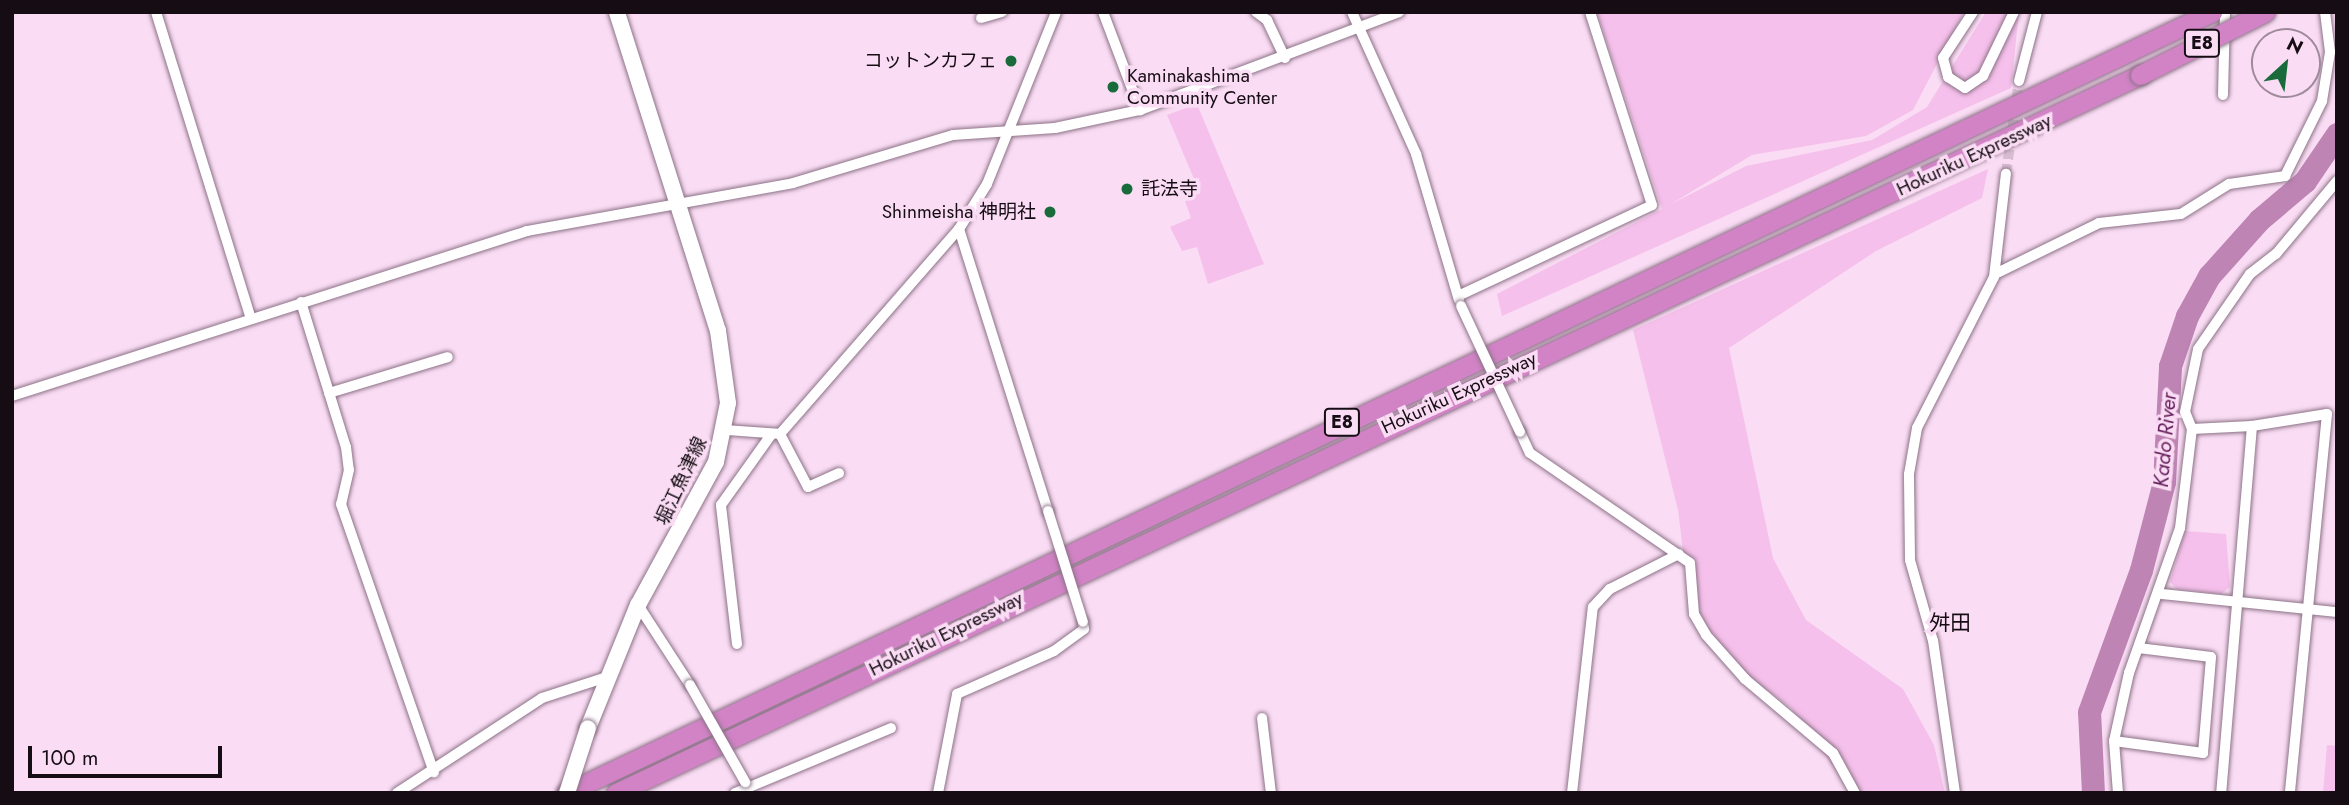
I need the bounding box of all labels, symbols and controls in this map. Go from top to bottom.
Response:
road number: E8 [2183,28,2221,58]
north arrow [2251,28,2321,98]
text: N [2282,30,2308,61]
place label: コットンカフェ [864,50,997,72]
marker: コットンカフェ [1003,53,1019,69]
place label: Kaminakashima Community Center [1127,65,1277,109]
marker: Kaminakashima Community Center [1105,79,1121,95]
street label: Hokuriku Expressway [1893,109,2055,201]
place label: 託法寺 [1141,178,1198,200]
marker: 託法寺 [1119,181,1135,197]
place label: Shinmeisha 神明社 [882,201,1036,223]
marker: Shinmeisha 神明社 [1042,204,1058,220]
street label: Hokuriku Expressway [1378,347,1540,439]
water label: Kado River [2148,392,2182,488]
road number: E8 [1323,408,1361,436]
street label: 堀江魚津線 [651,433,711,529]
street label: Hokuriku Expressway [865,587,1027,681]
district label: 舛田 [1929,610,1971,636]
scale bar [32,732,226,776]
text: 100 m [41,743,98,773]

